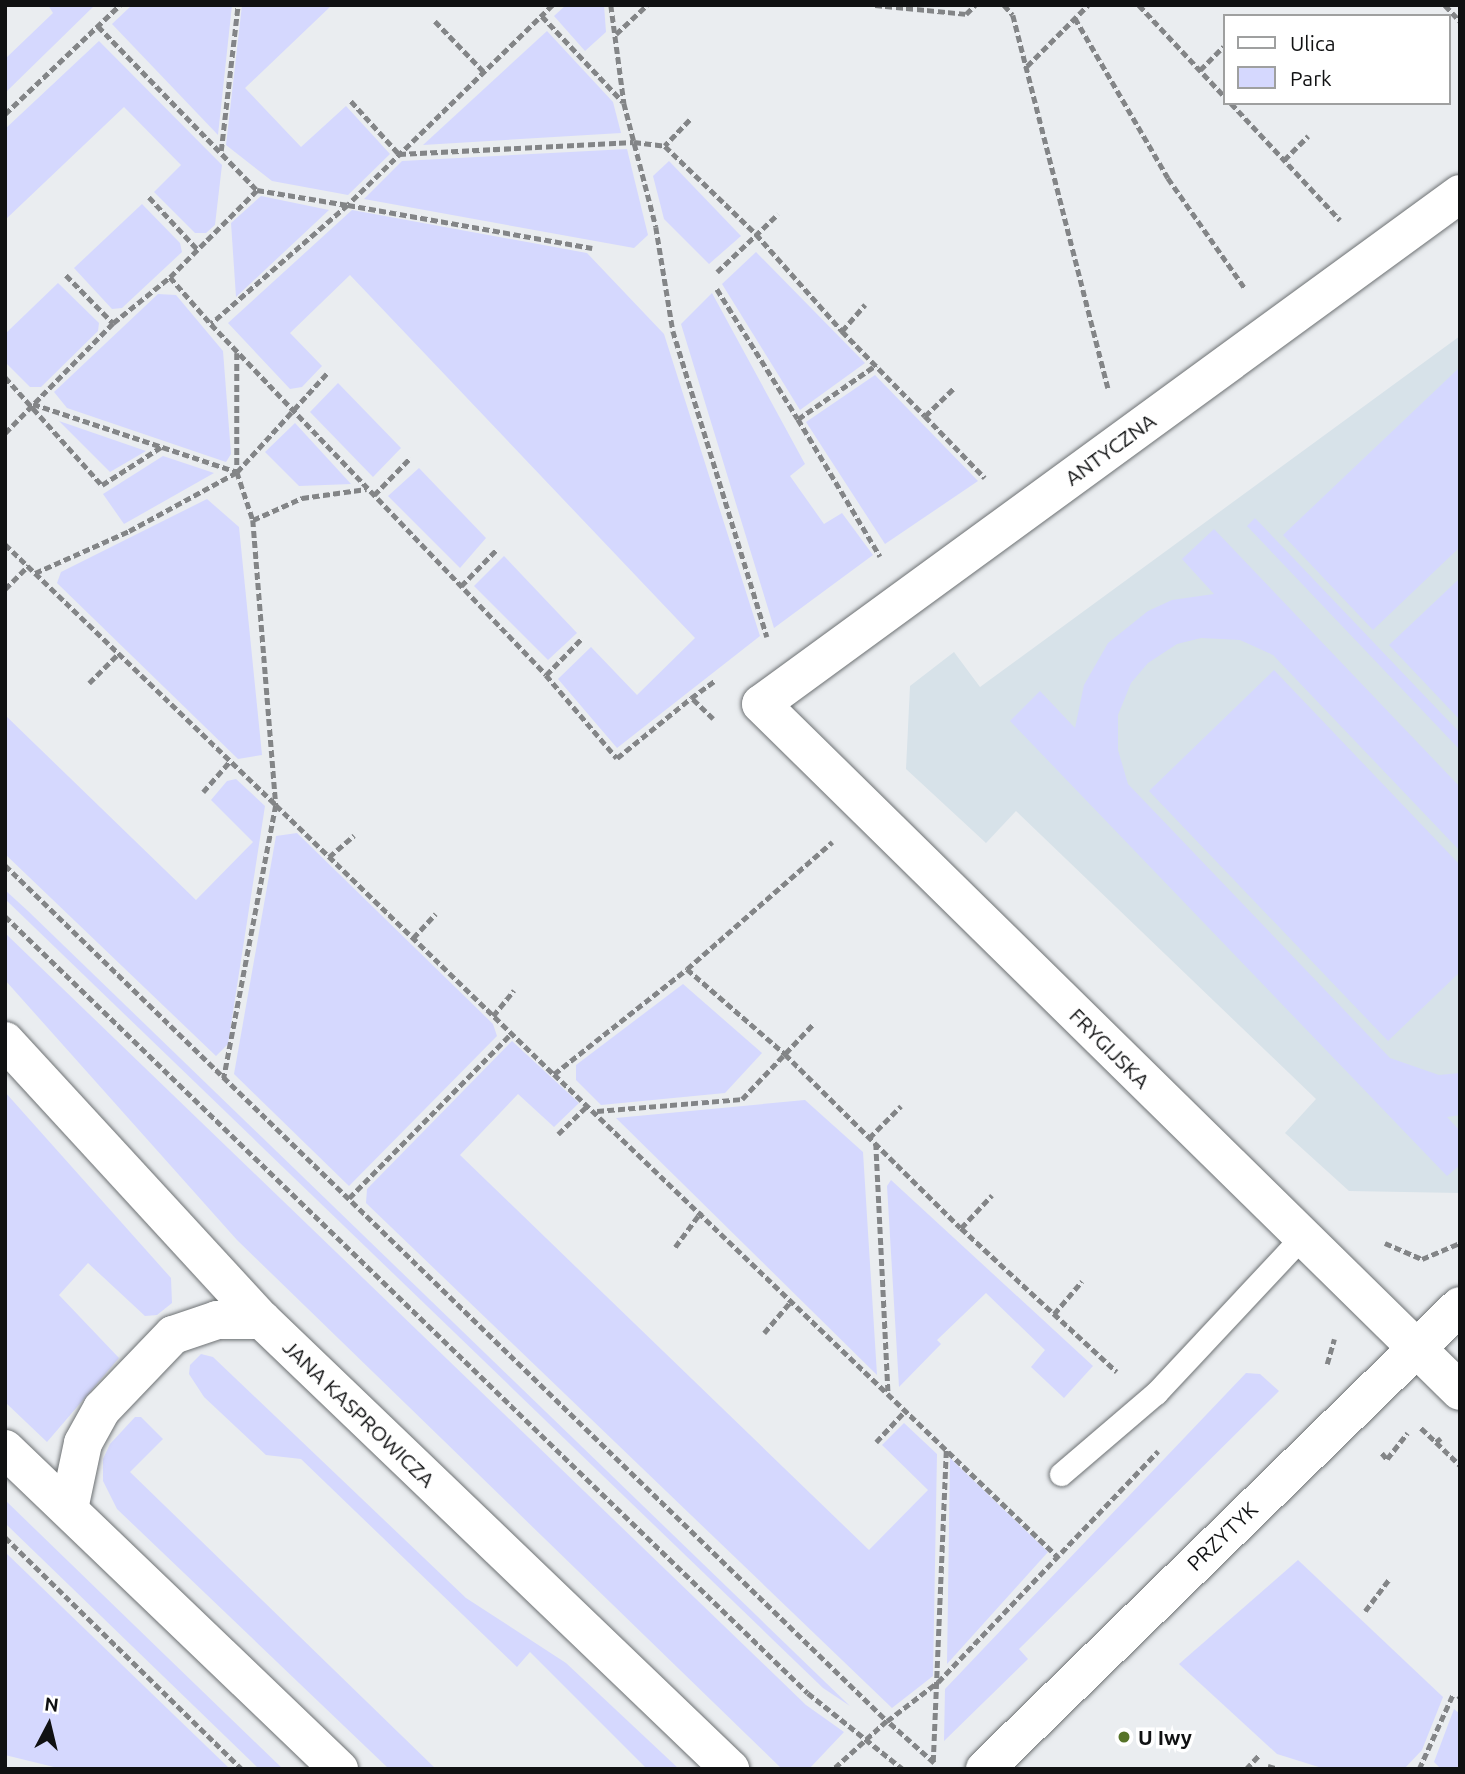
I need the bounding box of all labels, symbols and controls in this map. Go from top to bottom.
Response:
legend [1224,14,1451,105]
text: Ulica [1290,31,1335,55]
text: Park [1290,66,1332,90]
street label: ANTYCZNA [1060,408,1160,490]
street label: FRYGIJSKA [1065,1003,1155,1093]
street label: JANA KASPROWICZA [278,1334,440,1492]
street label: PRZYTYK [1182,1496,1262,1576]
north arrow [14,1690,84,1760]
text: N [43,1692,60,1716]
place label: U Iwy [1138,1724,1192,1750]
marker: U Iwy [1116,1729,1132,1745]

